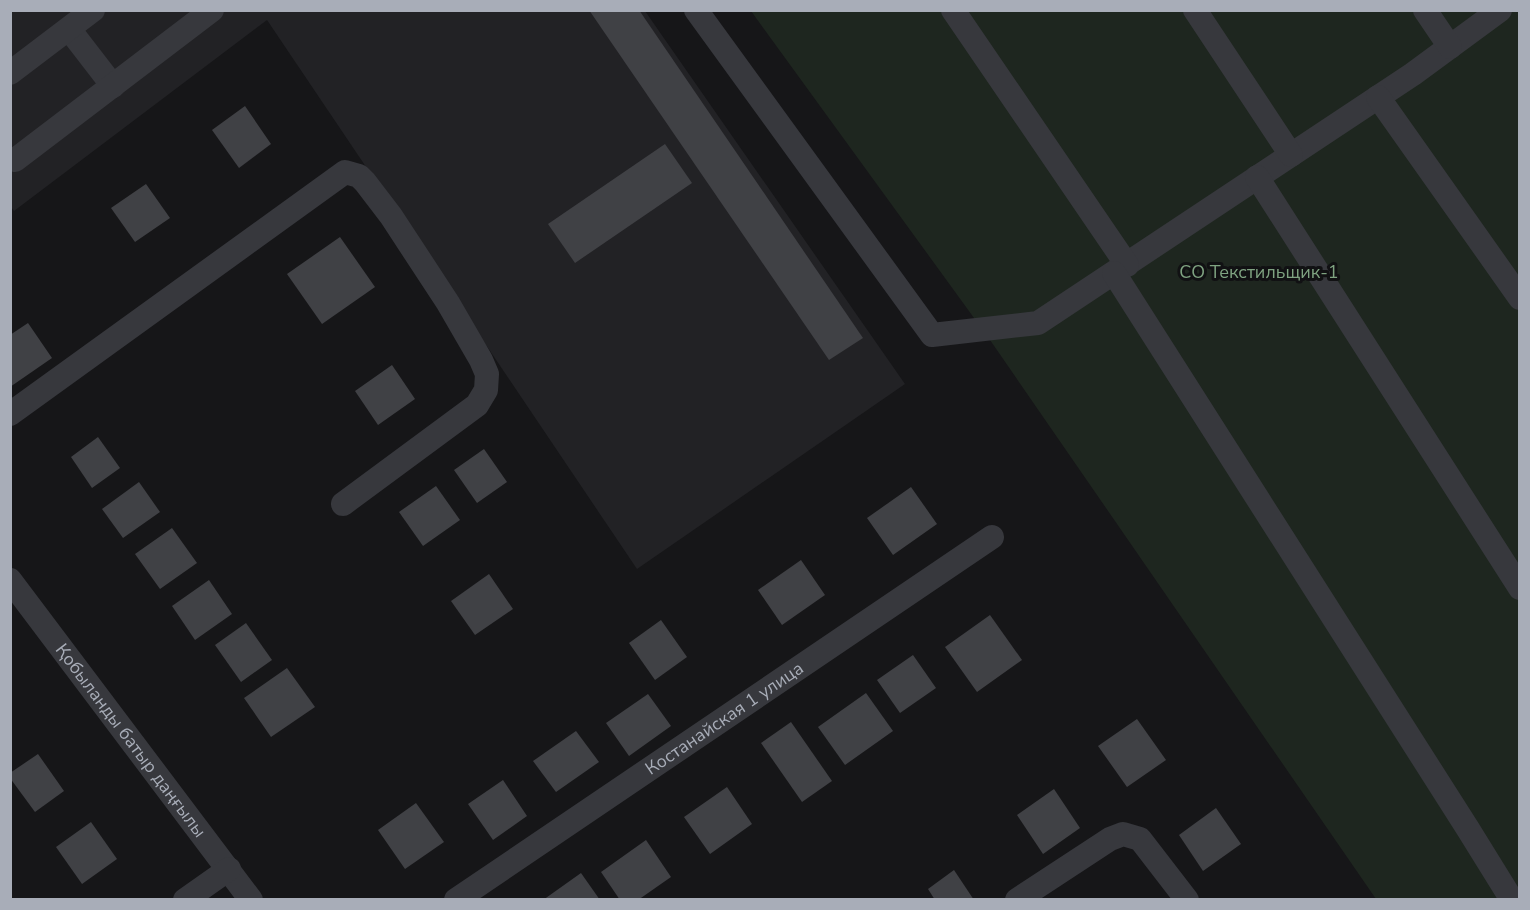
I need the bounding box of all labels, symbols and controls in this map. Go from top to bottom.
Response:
park label: СО Текстильщик-1 [1179,260,1339,284]
street label: Қобыланды батыр даңғылы [50,639,212,842]
street label: Костанайская 1 улица [640,656,808,781]

